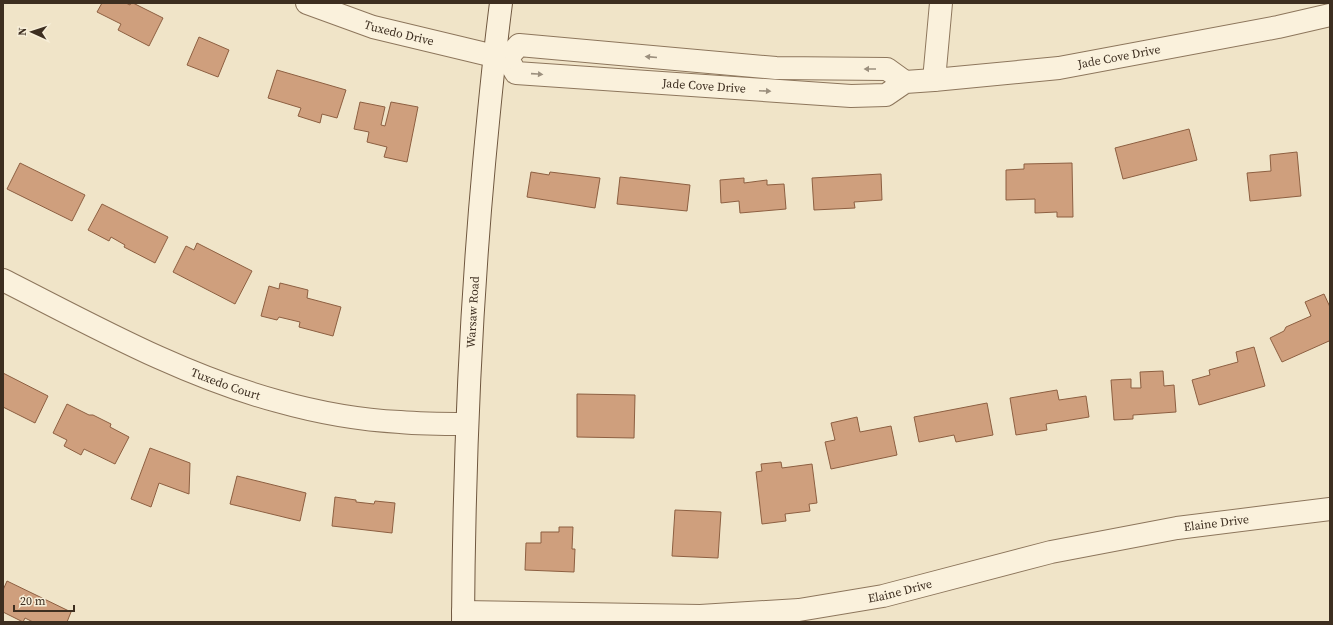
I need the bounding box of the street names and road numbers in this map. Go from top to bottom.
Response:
street label: Tuxedo Drive [362,16,436,49]
street label: Jade Cove Drive [1075,41,1162,73]
street label: Jade Cove Drive [661,75,746,97]
street label: Warsaw Road [463,276,483,349]
street label: Tuxedo Court [189,364,262,404]
street label: Elaine Drive [1183,511,1250,535]
street label: Elaine Drive [867,575,934,606]

